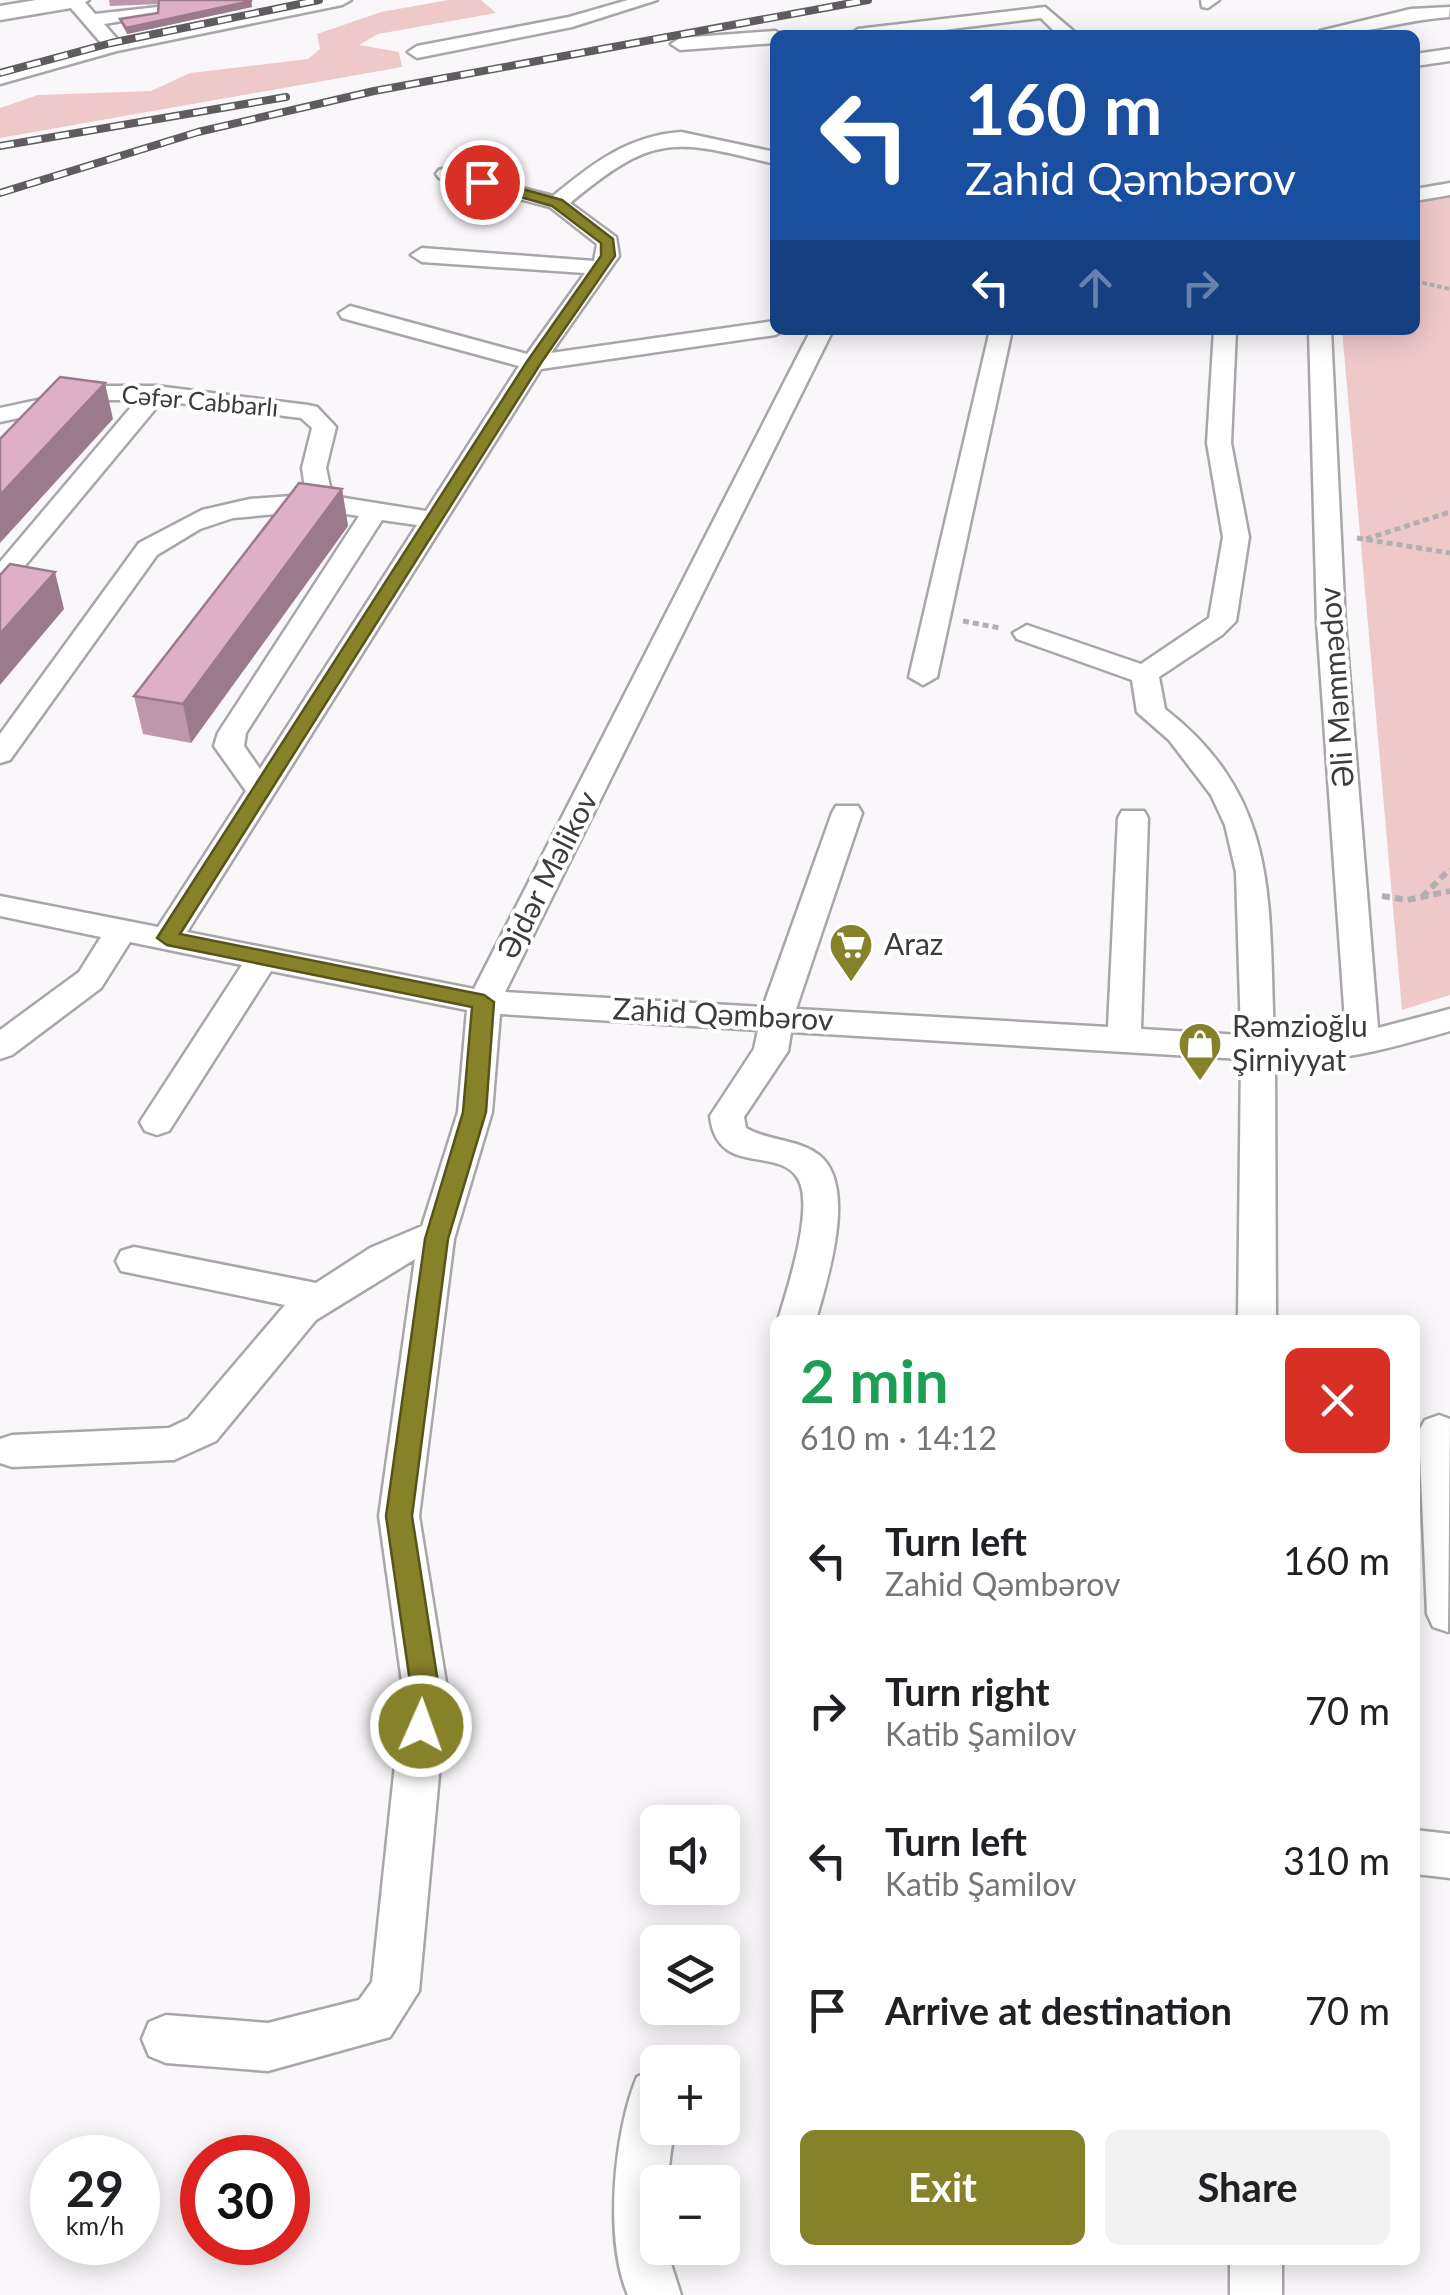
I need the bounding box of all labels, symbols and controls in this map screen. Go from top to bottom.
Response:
text: 160 m [965,66,1162,150]
icon: left [800,70,930,200]
pin [440,140,525,225]
text: Zahid Qəmbərov [965,151,1296,205]
icon: arrive [455,155,510,210]
icon: left [963,260,1018,315]
icon: ahead [1068,260,1123,315]
icon: right [1173,260,1228,315]
street label: Cəfər Cabbarlı [121,378,280,422]
street label: Əli Məmmədov [1310,585,1360,788]
street label: Əjdər Məlikov [489,784,604,964]
supermarket icon: Araz [828,922,874,983]
place label: Araz [884,925,943,961]
street label: Zahid Qəmbərov [612,989,835,1037]
place label: Rəmzioğlu Şirniyyat [1232,1007,1368,1077]
shop icon: Rəmzioğlu Şirniyyat [1177,1021,1223,1082]
text: 2 min [800,1344,949,1416]
button: close [1285,1348,1390,1453]
text: 610 m · 14:12 [800,1418,997,1457]
text: Turn left [885,1518,1027,1564]
icon: left [800,1533,855,1588]
text: 160 m [1283,1537,1390,1583]
text: Zahid Qəmbərov [885,1564,1120,1603]
text: Turn right [885,1668,1050,1714]
position arrow [369,1674,473,1778]
icon: right [800,1683,855,1738]
text: 70 m [1305,1687,1390,1733]
text: Katib Şamilov [885,1714,1076,1753]
map controls [640,1805,740,2265]
button: sound [640,1805,740,1905]
text: Turn left [885,1818,1027,1864]
icon: left [800,1833,855,1888]
text: 310 m [1283,1837,1390,1883]
text: Katib Şamilov [885,1864,1076,1903]
button: layers [640,1925,740,2025]
icon: arrive [800,1983,855,2038]
text: Arrive at destination [885,1987,1232,2033]
text: 70 m [1305,1987,1390,2033]
button: + [640,2045,740,2145]
button: Exit [800,2130,1085,2245]
button: Share [1105,2130,1390,2245]
speed limit sign: 30 [180,2135,310,2265]
text: 29 [66,2158,124,2218]
button: − [640,2165,740,2265]
text: km/h [66,2210,124,2240]

